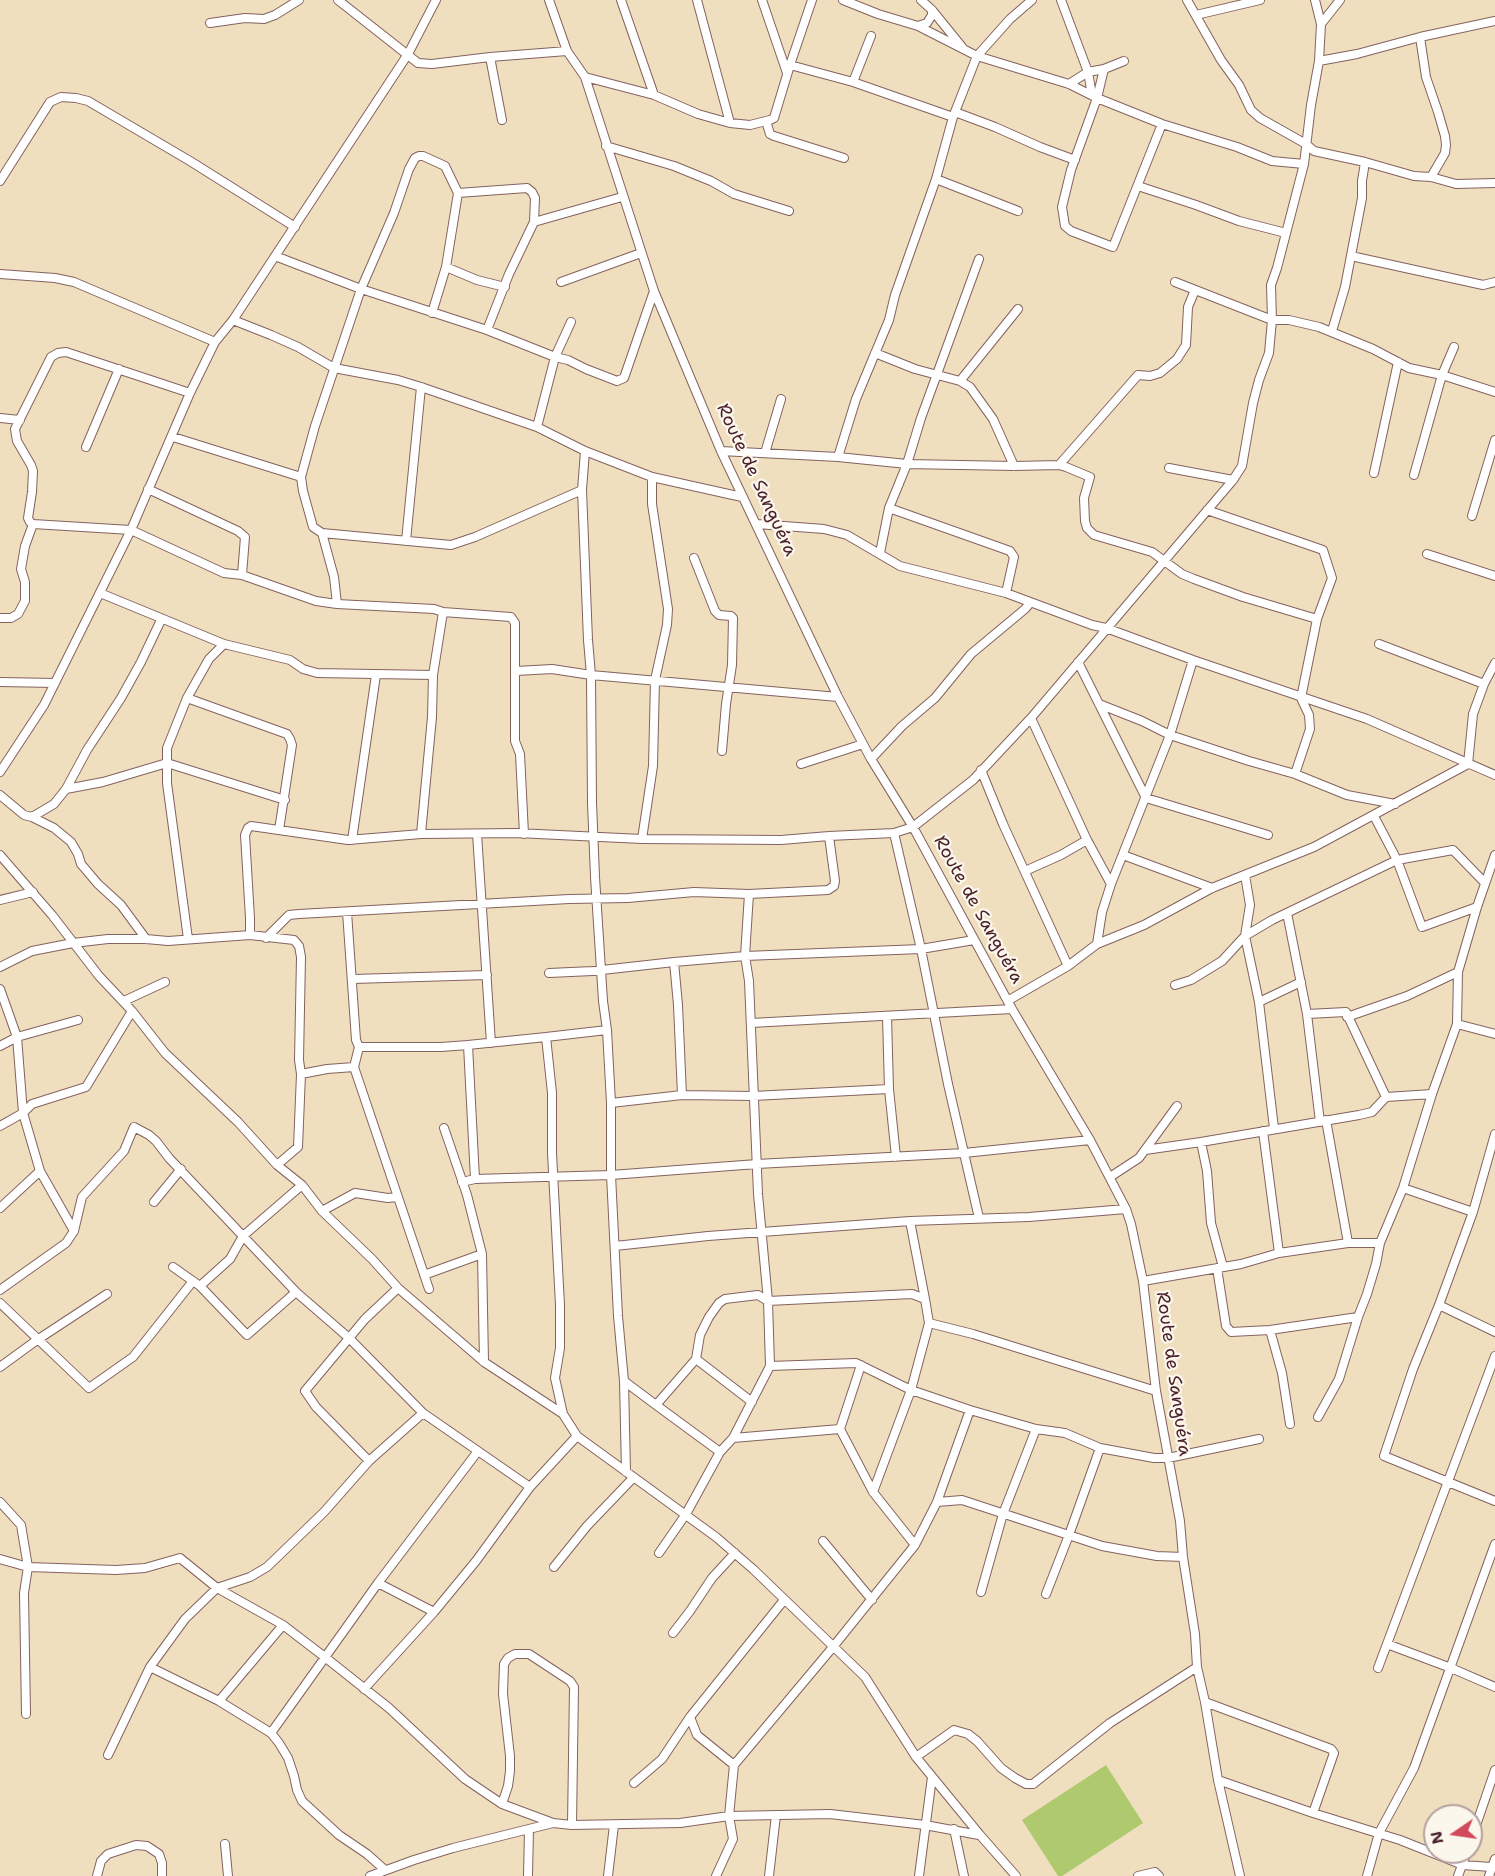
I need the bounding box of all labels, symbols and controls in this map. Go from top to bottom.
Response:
street label: Route de Sanguéra [711,400,801,560]
street label: Route de Sanguéra [928,832,1028,988]
street label: Route de Sanguéra [1151,1290,1195,1458]
north arrow [1423,1804,1483,1864]
text: N [1425,1829,1449,1846]

